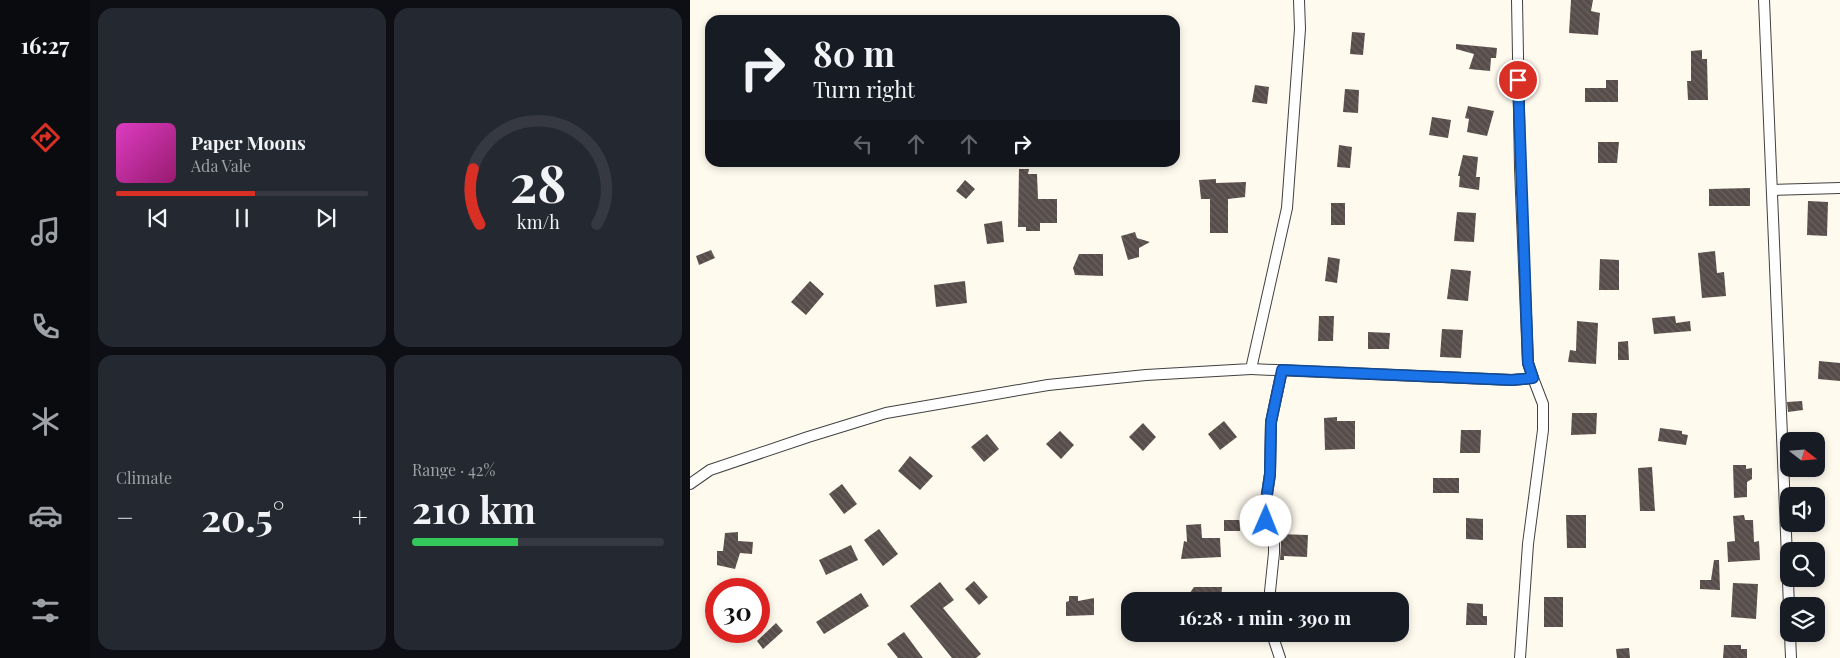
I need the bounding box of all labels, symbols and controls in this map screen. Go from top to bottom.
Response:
text: 80 m [813,29,895,76]
text: 16:27 [21,30,69,60]
icon: right [730,35,795,100]
pin [1497,59,1539,101]
icon: arrive [1504,66,1532,94]
text: Turn right [813,74,915,104]
icon: directions [28,120,63,155]
text: Paper Moons [191,129,306,155]
icon: left [849,130,877,158]
icon: ahead [902,130,930,158]
icon: ahead [955,130,983,158]
icon: right [1008,130,1036,158]
text: 28 [510,147,566,216]
text: Ada Vale [191,155,251,176]
icon: previous [144,204,172,232]
icon: pause [228,204,256,232]
icon: next [312,204,340,232]
text: km/h [517,210,560,233]
icon: music [28,214,63,249]
icon: phone [28,309,63,344]
icon: climate [28,404,63,439]
north arrow [1780,432,1825,478]
map controls [1780,432,1825,642]
text: Range · 42% [412,459,495,480]
text: Climate [116,467,172,488]
text: 210 km [412,483,536,534]
button: sound [1780,487,1825,532]
text: 20.5° [201,491,284,542]
position arrow [1239,494,1291,546]
icon: car [28,498,63,533]
text: − [116,498,134,535]
text: + [352,498,368,535]
button: search [1780,542,1825,587]
speed limit sign: 30 [705,578,770,643]
icon: filters [28,593,63,628]
button: layers [1780,597,1825,642]
text: 16:28 · 1 min · 390 m [1179,604,1351,630]

